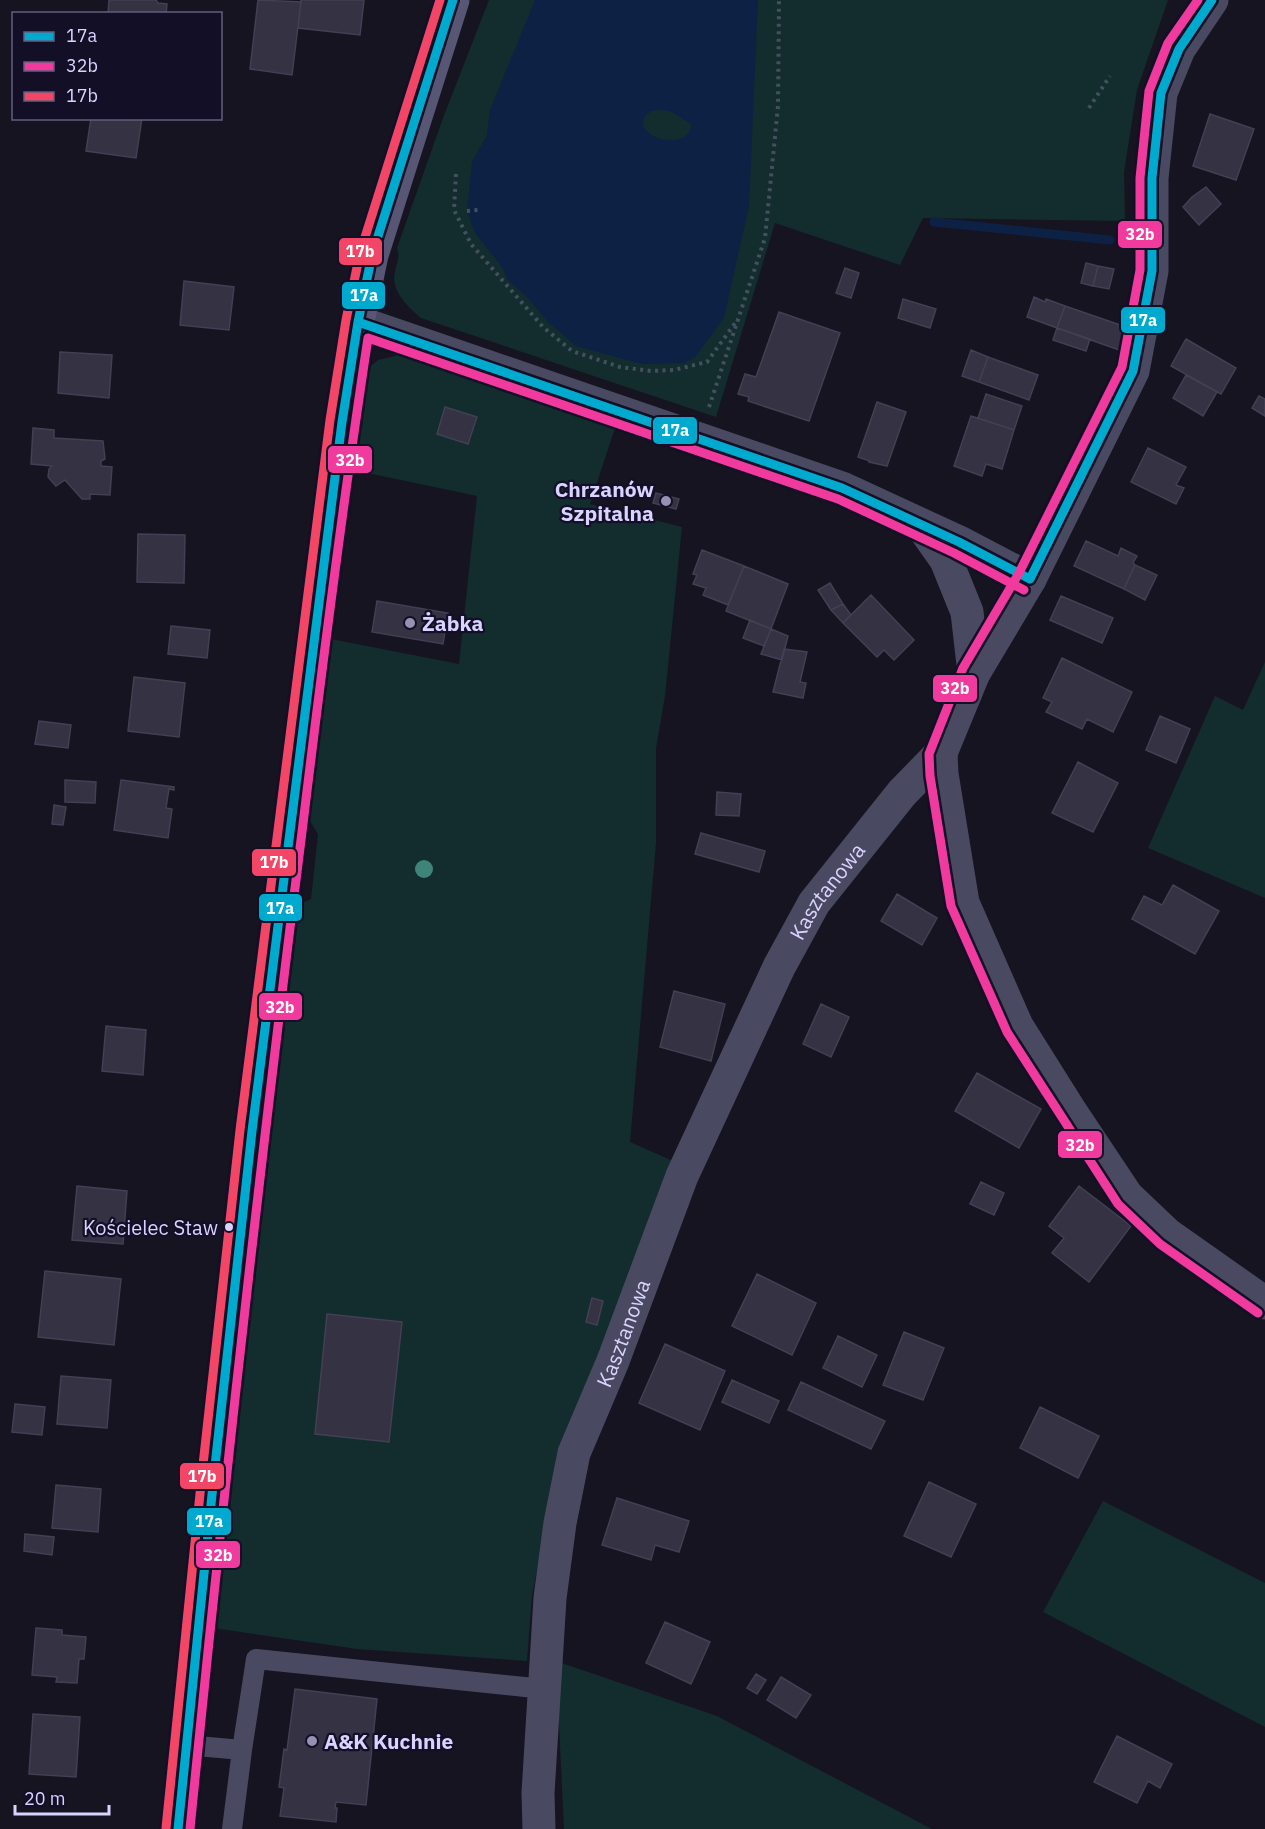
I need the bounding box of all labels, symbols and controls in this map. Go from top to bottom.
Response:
legend [12,12,222,120]
text: 17a [66,24,98,47]
text: 32b [66,54,98,77]
text: 17b [66,84,98,107]
line badge: 32b [1117,220,1163,249]
text: 32b [1126,224,1155,244]
line badge: 17b [338,237,383,266]
text: 17b [346,241,375,261]
line badge: 17a [341,281,386,310]
text: 17a [350,285,378,305]
line badge: 17a [1120,306,1166,334]
text: 17a [1129,310,1157,330]
line badge: 17a [652,416,698,445]
text: 17a [661,420,689,440]
line badge: 32b [327,445,373,474]
text: 32b [336,450,365,470]
place label: Chrzanów Szpitalna [555,475,654,527]
marker: Chrzanów Szpitalna [659,494,673,508]
place label: Żabka [422,609,484,637]
marker: Żabka [403,616,417,630]
line badge: 32b [932,674,978,703]
text: 32b [941,678,970,698]
street label: Kasztanowa [783,837,871,945]
line badge: 17b [251,848,297,877]
text: 17b [260,852,289,872]
line badge: 17a [258,893,303,922]
text: 17a [266,898,294,918]
line badge: 32b [258,992,303,1021]
text: 32b [266,997,295,1017]
line badge: 32b [1057,1130,1103,1159]
text: 32b [1066,1135,1095,1155]
place label: Kościelec Staw [83,1214,218,1241]
marker: Kościelec Staw [223,1221,235,1233]
street label: Kasztanowa [590,1275,656,1391]
line badge: 17b [179,1462,225,1490]
text: 17b [188,1466,217,1486]
line badge: 17a [186,1507,232,1536]
text: 17a [195,1511,223,1531]
line badge: 32b [195,1540,241,1569]
text: 32b [204,1545,233,1565]
place label: A&K Kuchnie [324,1727,453,1755]
marker: A&K Kuchnie [305,1734,319,1748]
scale bar [15,1778,110,1816]
text: 20 m [24,1787,66,1810]

